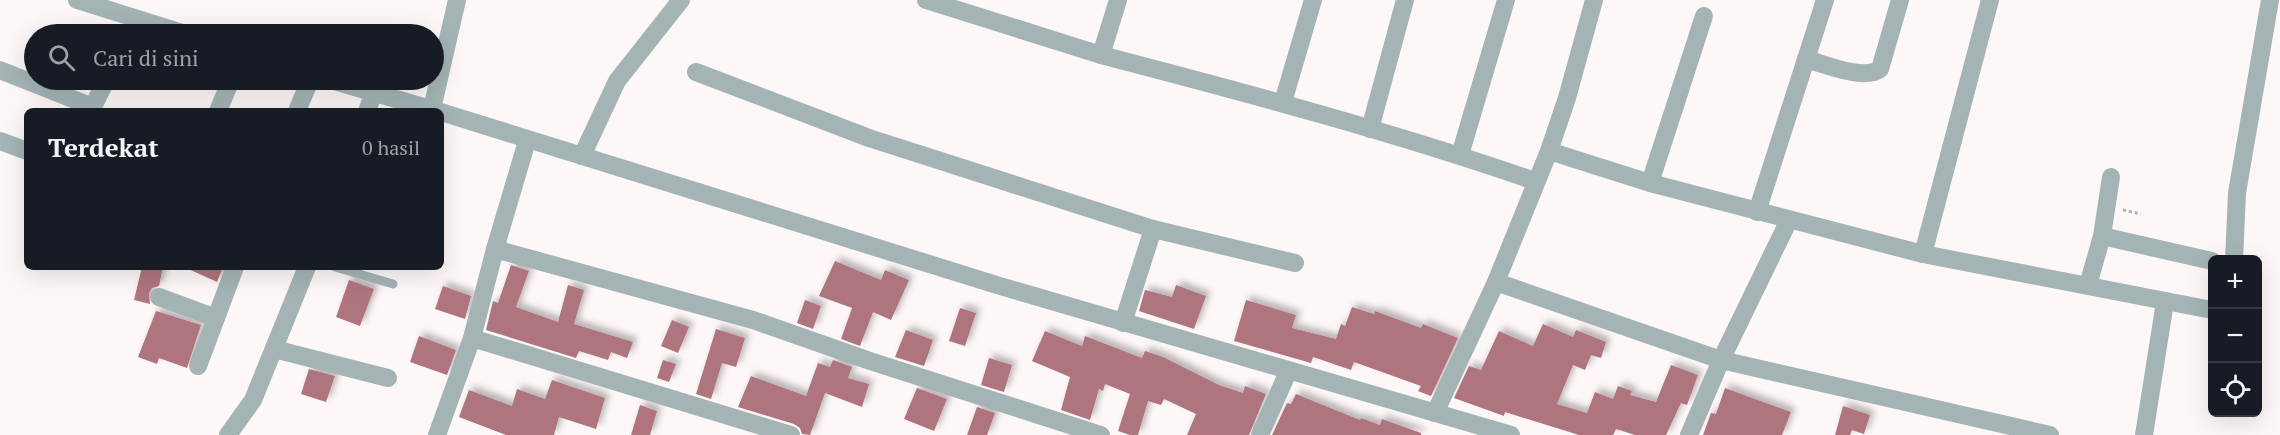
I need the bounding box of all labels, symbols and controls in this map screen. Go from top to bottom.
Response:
search box [24,24,444,90]
icon: search [45,41,78,74]
text: Cari di sini [93,43,199,72]
text: Terdekat [48,130,159,164]
text: 0 hasil [362,134,420,161]
map controls [2208,255,2262,417]
button: + [2208,255,2262,309]
button: − [2208,309,2262,363]
button: locate [2208,363,2262,417]

